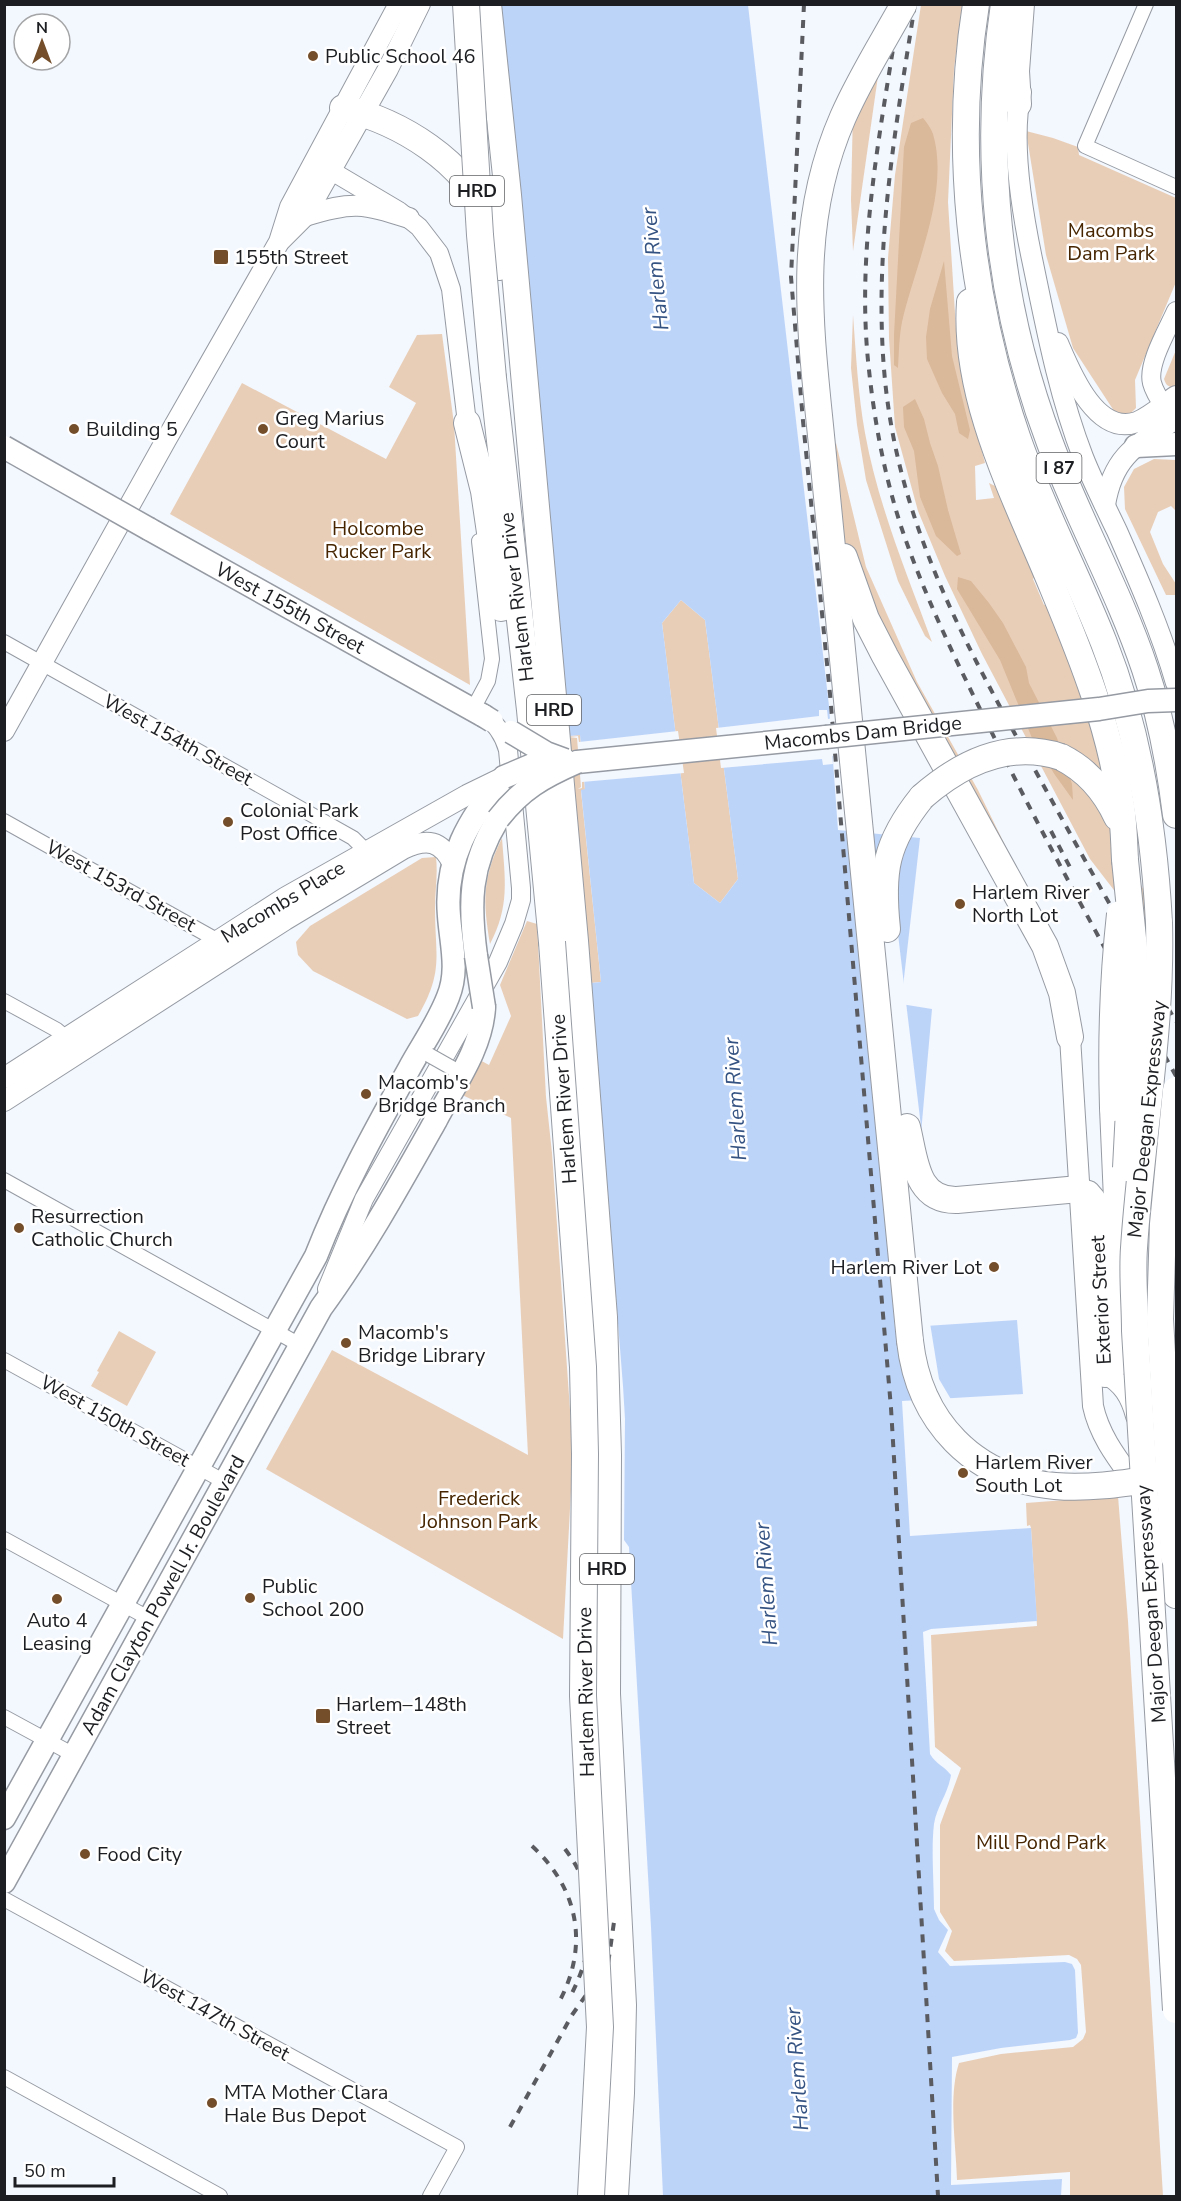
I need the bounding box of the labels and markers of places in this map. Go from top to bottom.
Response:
place label: Public School 46 [325,43,476,70]
marker: Public School 46 [306,49,320,63]
place label: 155th Street [234,244,349,271]
marker: 155th Street [212,248,230,266]
place label: Greg Marius Court [275,405,384,455]
place label: Building 5 [86,416,178,443]
marker: Building 5 [67,422,81,436]
marker: Greg Marius Court [256,422,270,436]
place label: Colonial Park Post Office [240,797,359,847]
marker: Colonial Park Post Office [221,815,235,829]
place label: Harlem River North Lot [972,879,1090,929]
marker: Harlem River North Lot [953,897,967,911]
place label: Macomb's Bridge Branch [378,1069,506,1119]
marker: Macomb's Bridge Branch [359,1087,373,1101]
place label: Resurrection Catholic Church [31,1203,173,1253]
marker: Resurrection Catholic Church [12,1221,26,1235]
place label: Harlem River Lot [830,1254,983,1281]
marker: Harlem River Lot [987,1260,1001,1274]
place label: Macomb's Bridge Library [358,1319,486,1369]
marker: Macomb's Bridge Library [339,1336,353,1350]
place label: Harlem River South Lot [975,1449,1093,1499]
marker: Harlem River South Lot [956,1466,970,1480]
place label: Public School 200 [262,1573,364,1623]
marker: Public School 200 [243,1591,257,1605]
marker: Auto 4 Leasing [50,1592,64,1606]
place label: Auto 4 Leasing [22,1607,92,1657]
place label: Harlem–148th Street [336,1691,467,1741]
marker: Harlem–148th Street [314,1707,332,1725]
place label: Food City [97,1841,183,1868]
marker: Food City [78,1847,92,1861]
place label: MTA Mother Clara Hale Bus Depot [224,2079,388,2129]
marker: MTA Mother Clara Hale Bus Depot [205,2096,219,2110]

